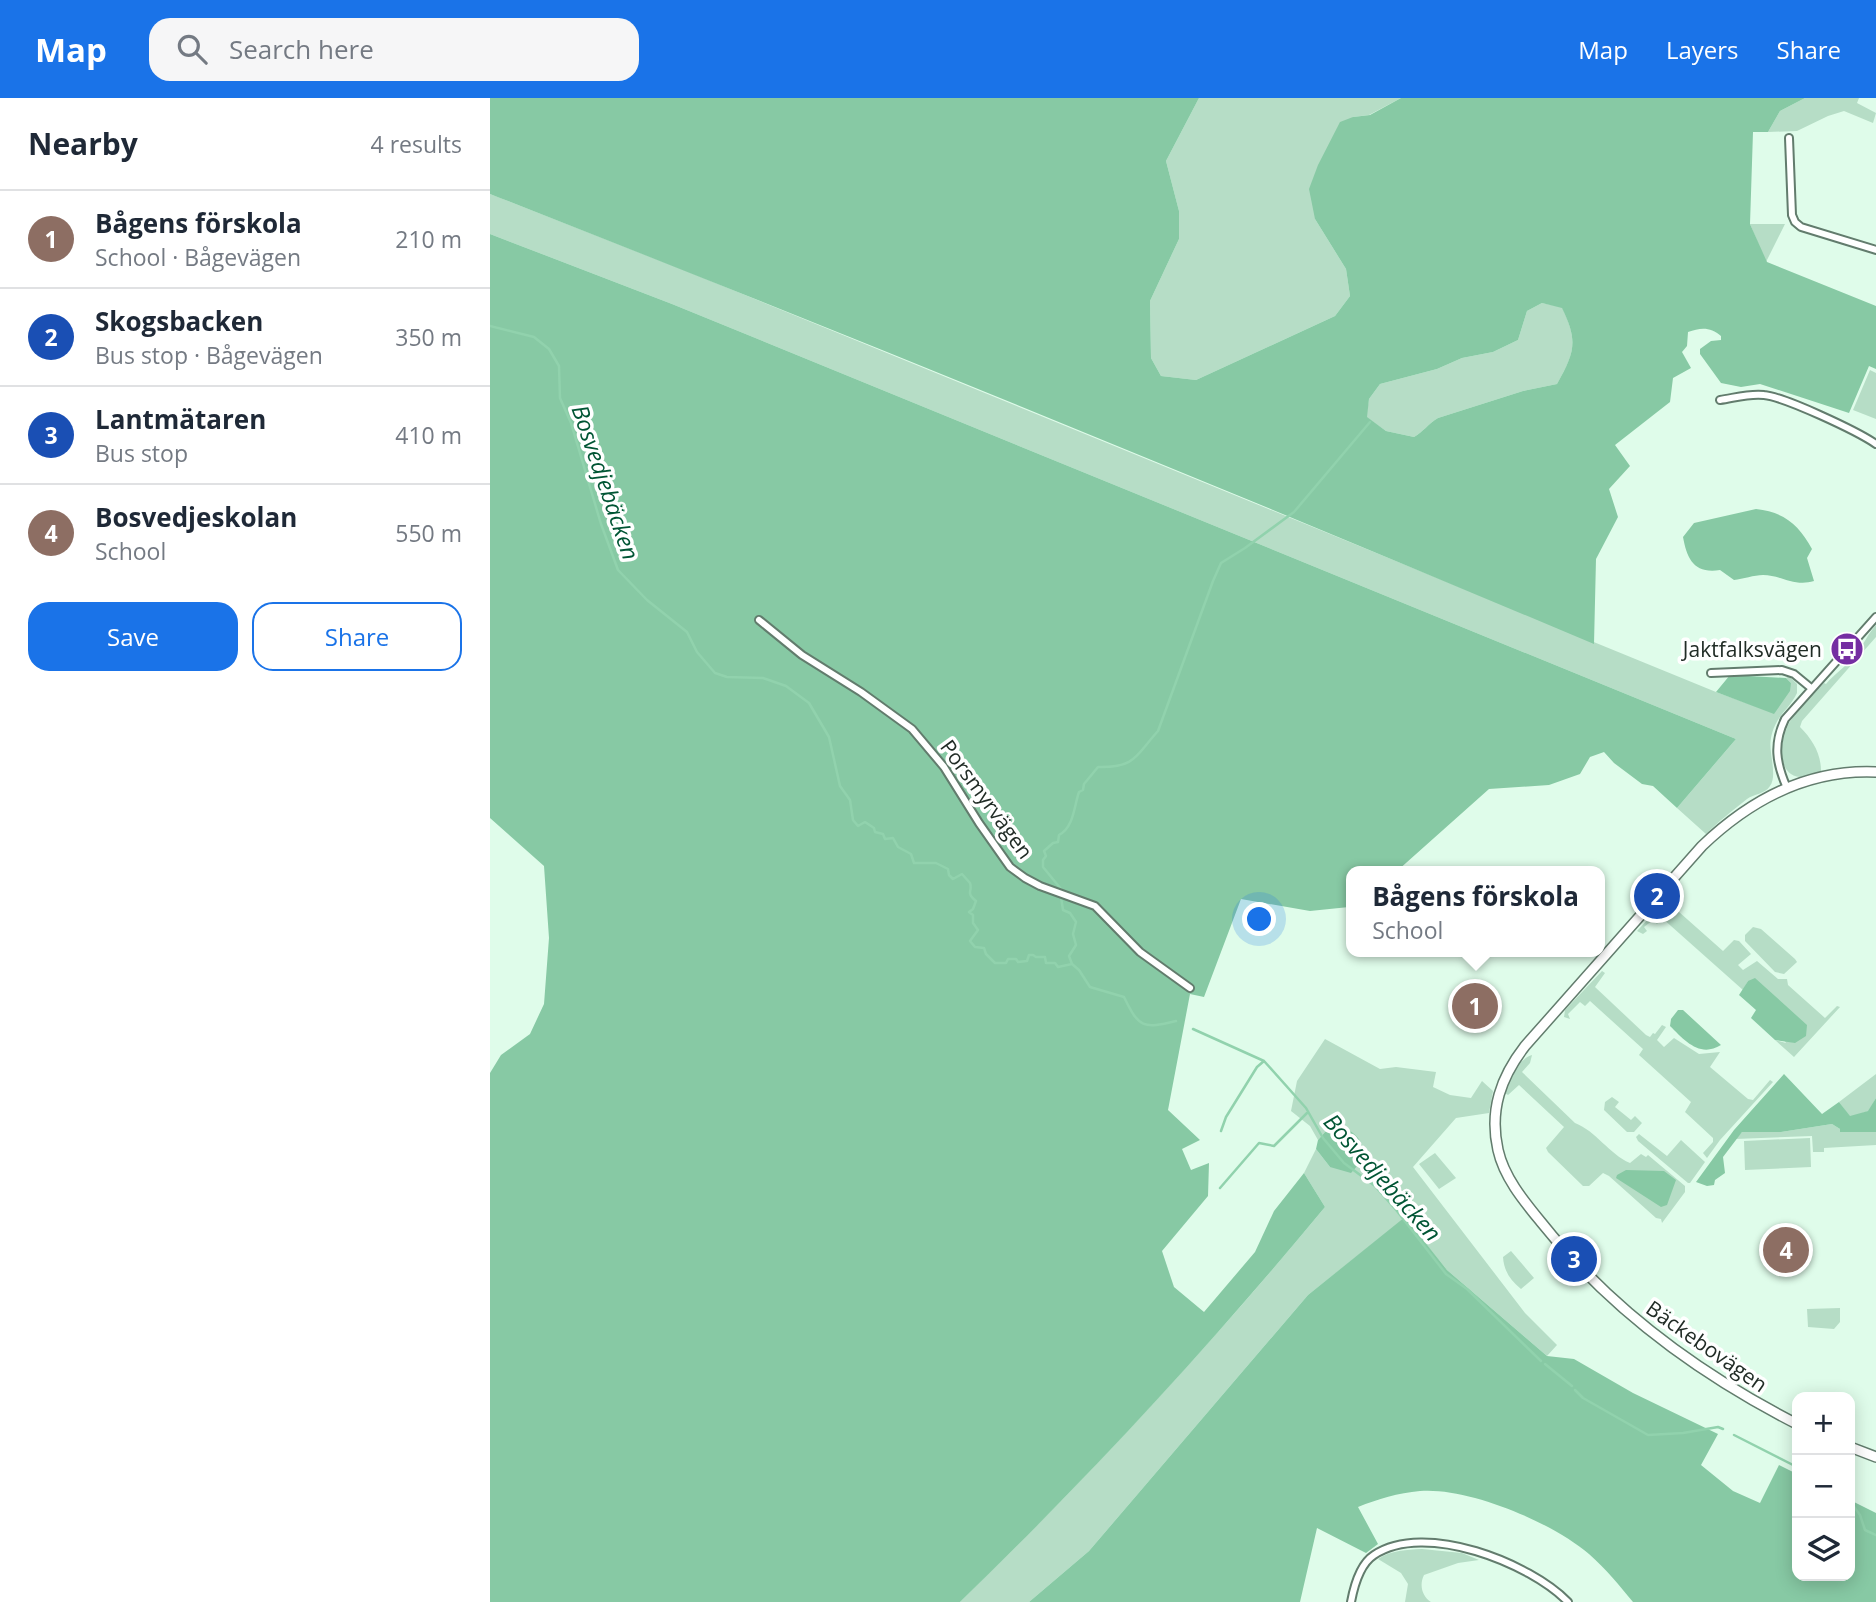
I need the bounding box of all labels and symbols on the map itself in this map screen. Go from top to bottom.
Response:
water label: Bosvedjebäcken [565,400,647,564]
bus stop icon: Jaktfalksvägen [1828,630,1866,668]
place label: Jaktfalksvägen [1681,635,1822,663]
street label: Porsmyrvägen [934,734,1040,864]
pin: 2 [1634,870,1680,922]
your location [1242,902,1276,936]
pin: 1 [1452,980,1498,1032]
water label: Bosvedjebäcken [1317,1106,1449,1248]
pin: 4 [1763,1224,1809,1276]
pin: 3 [1551,1233,1597,1285]
street label: Bäckebovägen [1641,1294,1773,1398]

